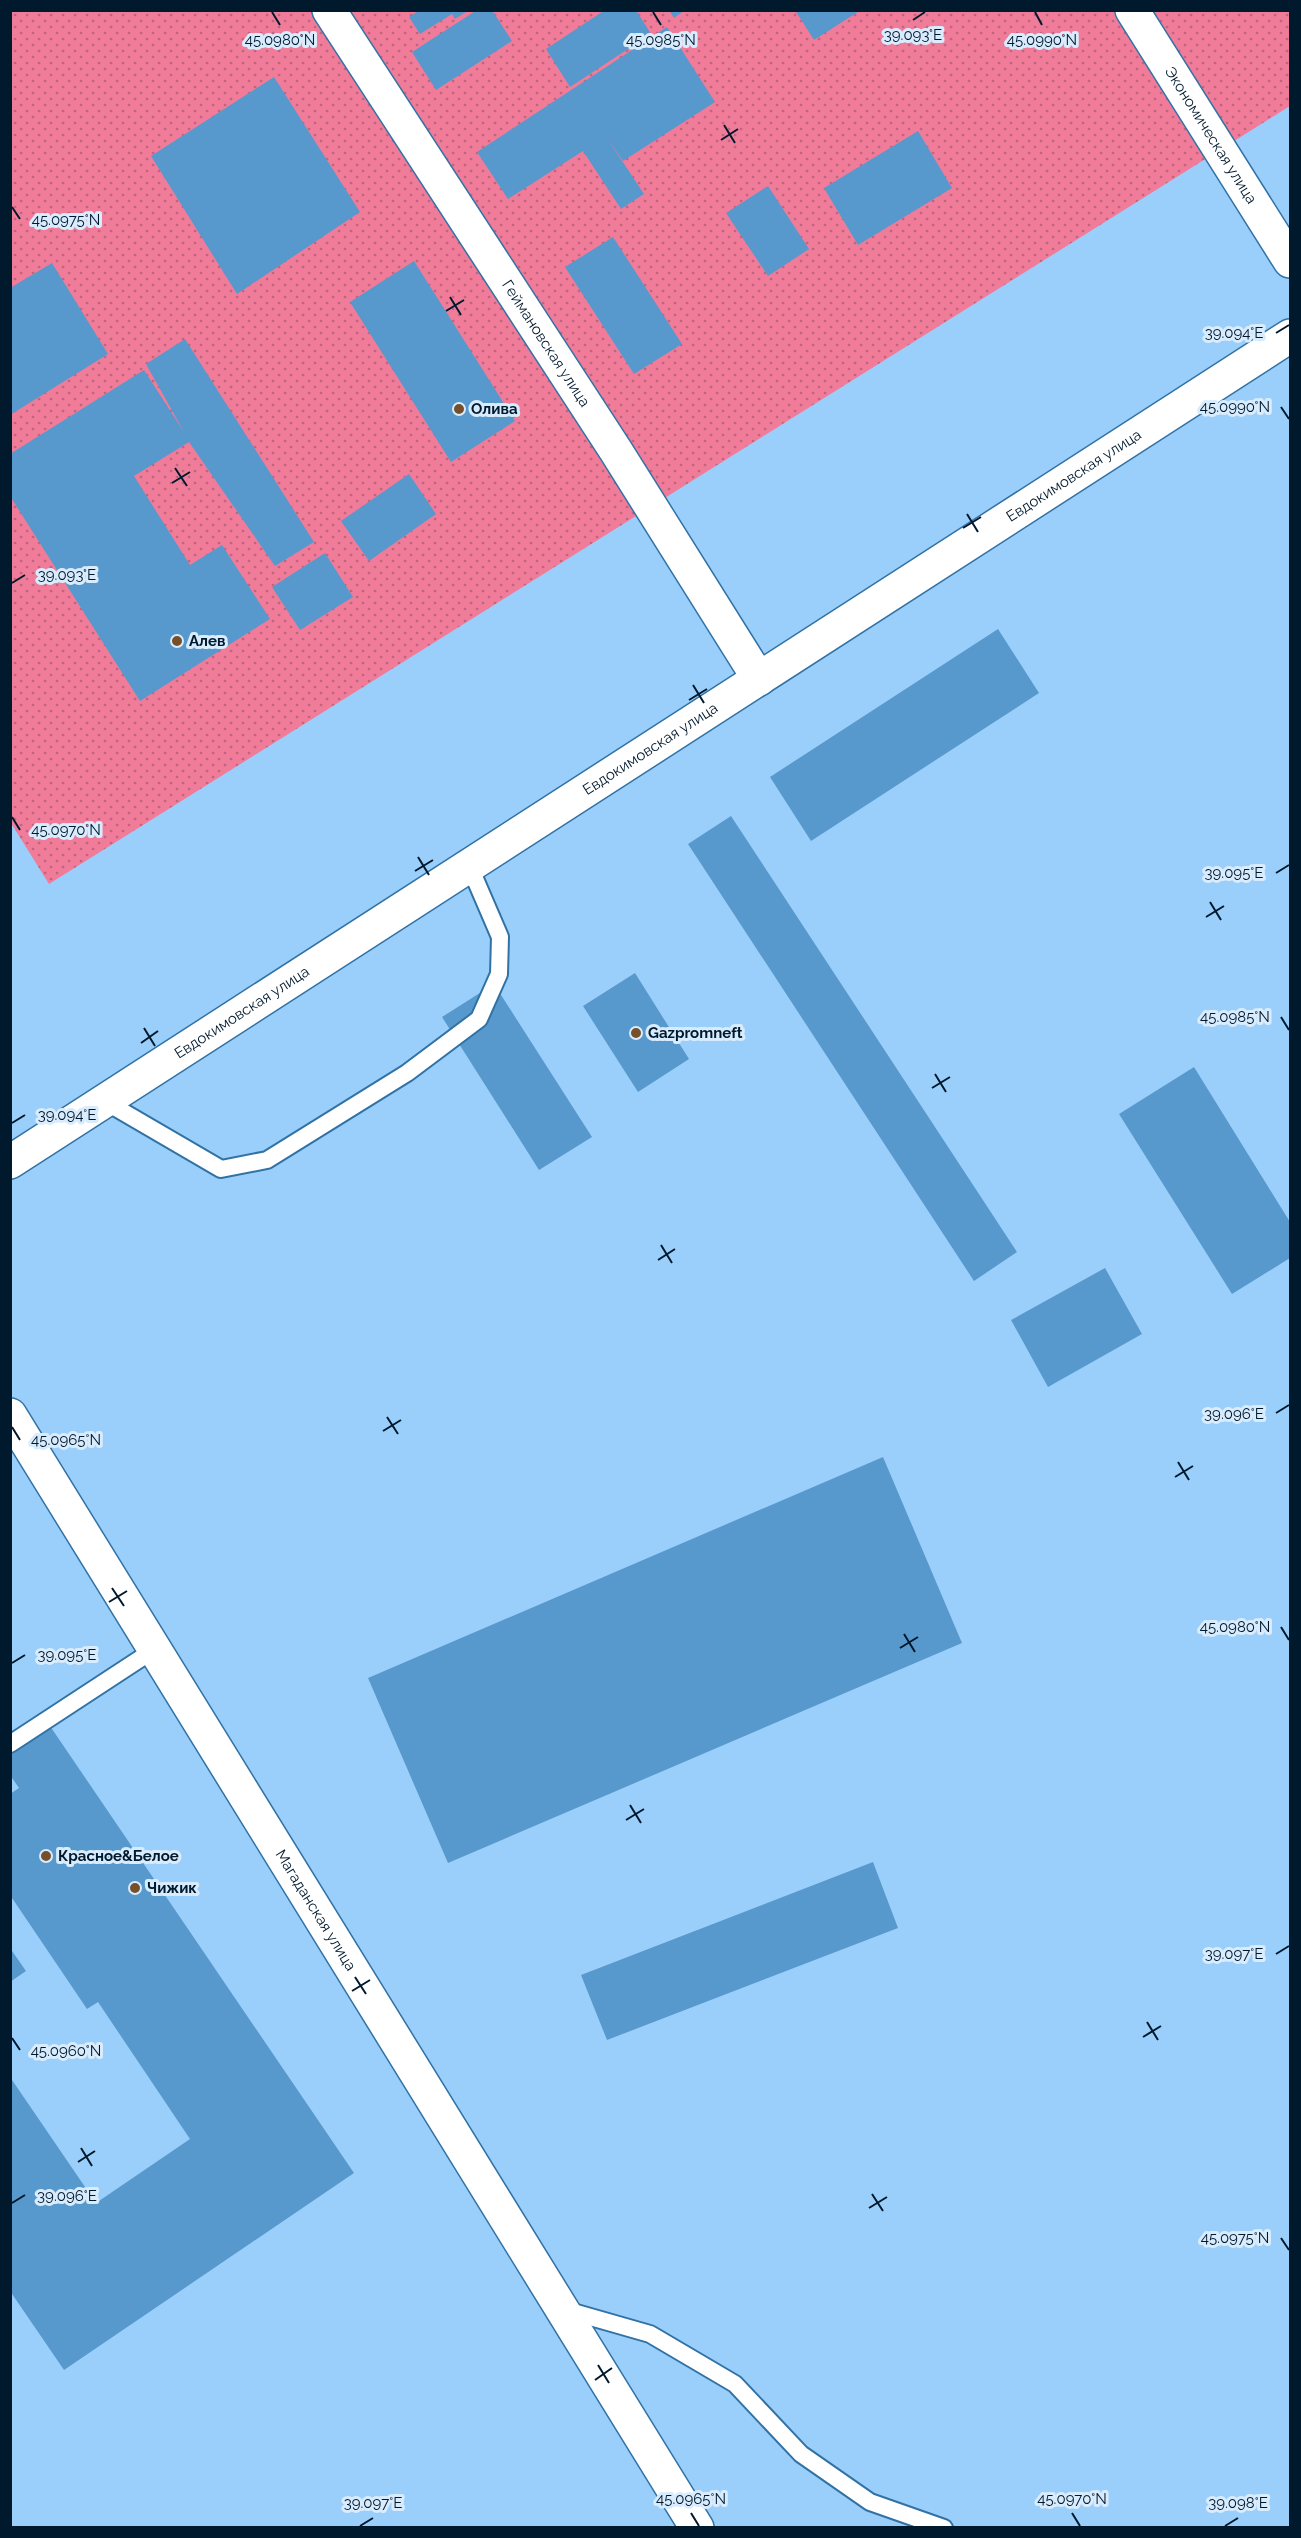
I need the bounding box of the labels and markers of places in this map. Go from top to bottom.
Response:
place label: Олива [471,400,518,418]
marker: Олива [452,402,466,416]
place label: Алев [189,632,225,650]
marker: Алев [170,634,184,648]
place label: Gazpromneft [648,1024,743,1042]
marker: Gazpromneft [629,1026,643,1040]
place label: Красное&Белое [58,1847,179,1865]
marker: Красное&Белое [39,1849,53,1863]
place label: Чижик [147,1879,197,1897]
marker: Чижик [128,1881,142,1895]

